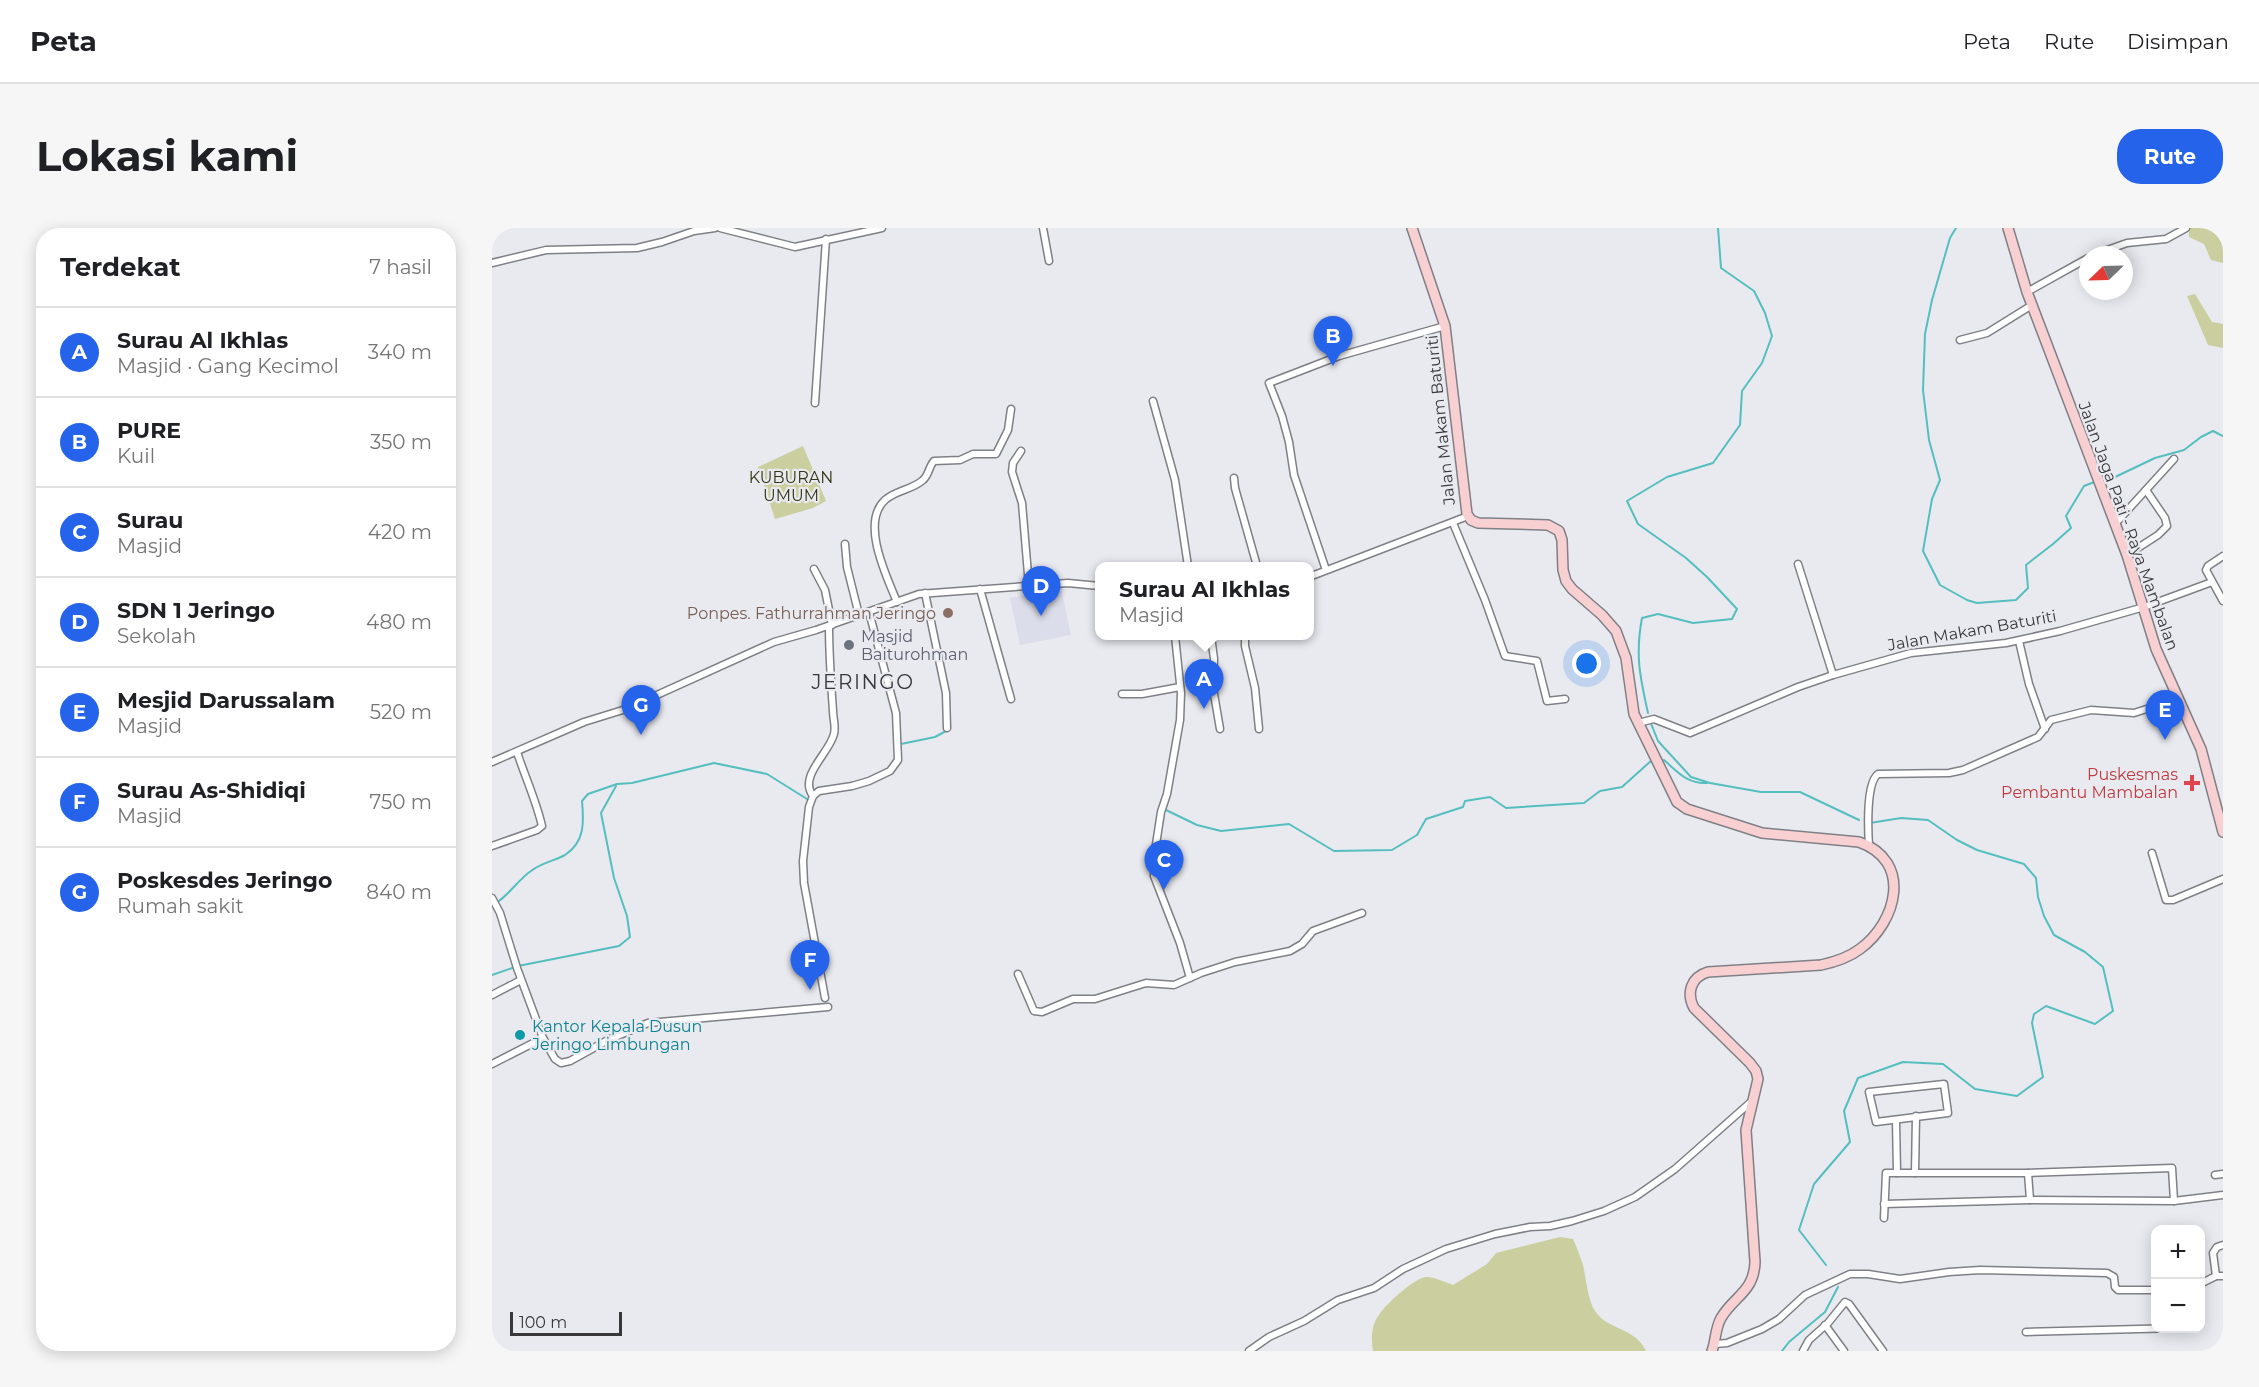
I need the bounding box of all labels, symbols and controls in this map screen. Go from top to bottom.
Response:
text: Peta [30,24,97,58]
text: Peta [1963,29,2011,54]
text: Rute [2044,29,2094,54]
text: Disimpan [2127,29,2229,54]
button: Rute [2117,129,2223,184]
text: Lokasi kami [36,130,298,182]
north arrow [2079,246,2133,300]
text: Terdekat [60,251,181,283]
text: 7 hasil [369,255,432,279]
pin: B [1314,316,1352,366]
text: Surau Al Ikhlas [117,327,288,354]
street label: Jalan Makam Baturiti [1422,334,1459,507]
text: A [72,340,87,364]
text: 340 m [368,340,432,364]
text: Masjid · Gang Kecimol [117,354,339,378]
street label: Jalan Jaga Pati - Raya Mambalan [2074,398,2182,653]
text: PURE [117,417,181,444]
text: B [72,430,87,454]
text: 350 m [370,430,432,454]
text: Kuil [117,444,155,468]
park label: KUBURAN UMUM [749,468,833,505]
text: Surau [117,507,183,534]
text: C [72,520,87,544]
text: 420 m [368,520,432,544]
text: Masjid [117,534,182,558]
popup [1095,562,1314,640]
pin: D [1022,566,1060,616]
text: Surau Al Ikhlas [1119,576,1290,603]
text: SDN 1 Jeringo [117,597,275,624]
text: Masjid [1119,603,1184,627]
place label: Ponpes. Fathurrahman Jeringo [687,604,936,623]
marker: Ponpes. Fathurrahman Jeringo [941,606,955,620]
street label: Jalan Makam Baturiti [1885,606,2058,655]
text: D [71,610,88,634]
text: 480 m [366,610,432,634]
text: Sekolah [117,624,196,648]
place label: Masjid Baiturohman [861,627,968,664]
marker: Masjid Baiturohman [842,638,856,652]
your location [1572,649,1601,678]
pin: A [1184,660,1224,709]
district label: JERINGO [811,670,914,694]
pin: G [622,686,660,735]
text: Mesjid Darussalam [117,687,335,714]
pin: E [2146,690,2184,740]
text: E [73,700,86,724]
text: 520 m [370,700,432,724]
text: Masjid [117,714,182,738]
place label: Puskesmas Pembantu Mambalan [2001,765,2178,802]
marker: Puskesmas Pembantu Mambalan [2183,774,2201,792]
text: Surau As-Shidiqi [117,777,306,804]
text: F [73,790,86,814]
text: 750 m [370,790,432,814]
text: Masjid [117,804,182,828]
pin: C [1144,840,1184,890]
text: Poskesdes Jeringo [117,867,332,894]
text: G [72,880,87,904]
text: 840 m [366,880,432,904]
text: Rumah sakit [117,894,244,918]
pin: F [790,940,830,990]
place label: Kantor Kepala Dusun Jeringo Limbungan [531,1017,702,1054]
marker: Kantor Kepala Dusun Jeringo Limbungan [513,1028,527,1042]
map controls [2151,1225,2205,1333]
button: + [2151,1225,2205,1279]
button: − [2151,1279,2205,1333]
scale bar [510,1309,622,1336]
text: 100 m [519,1313,567,1332]

